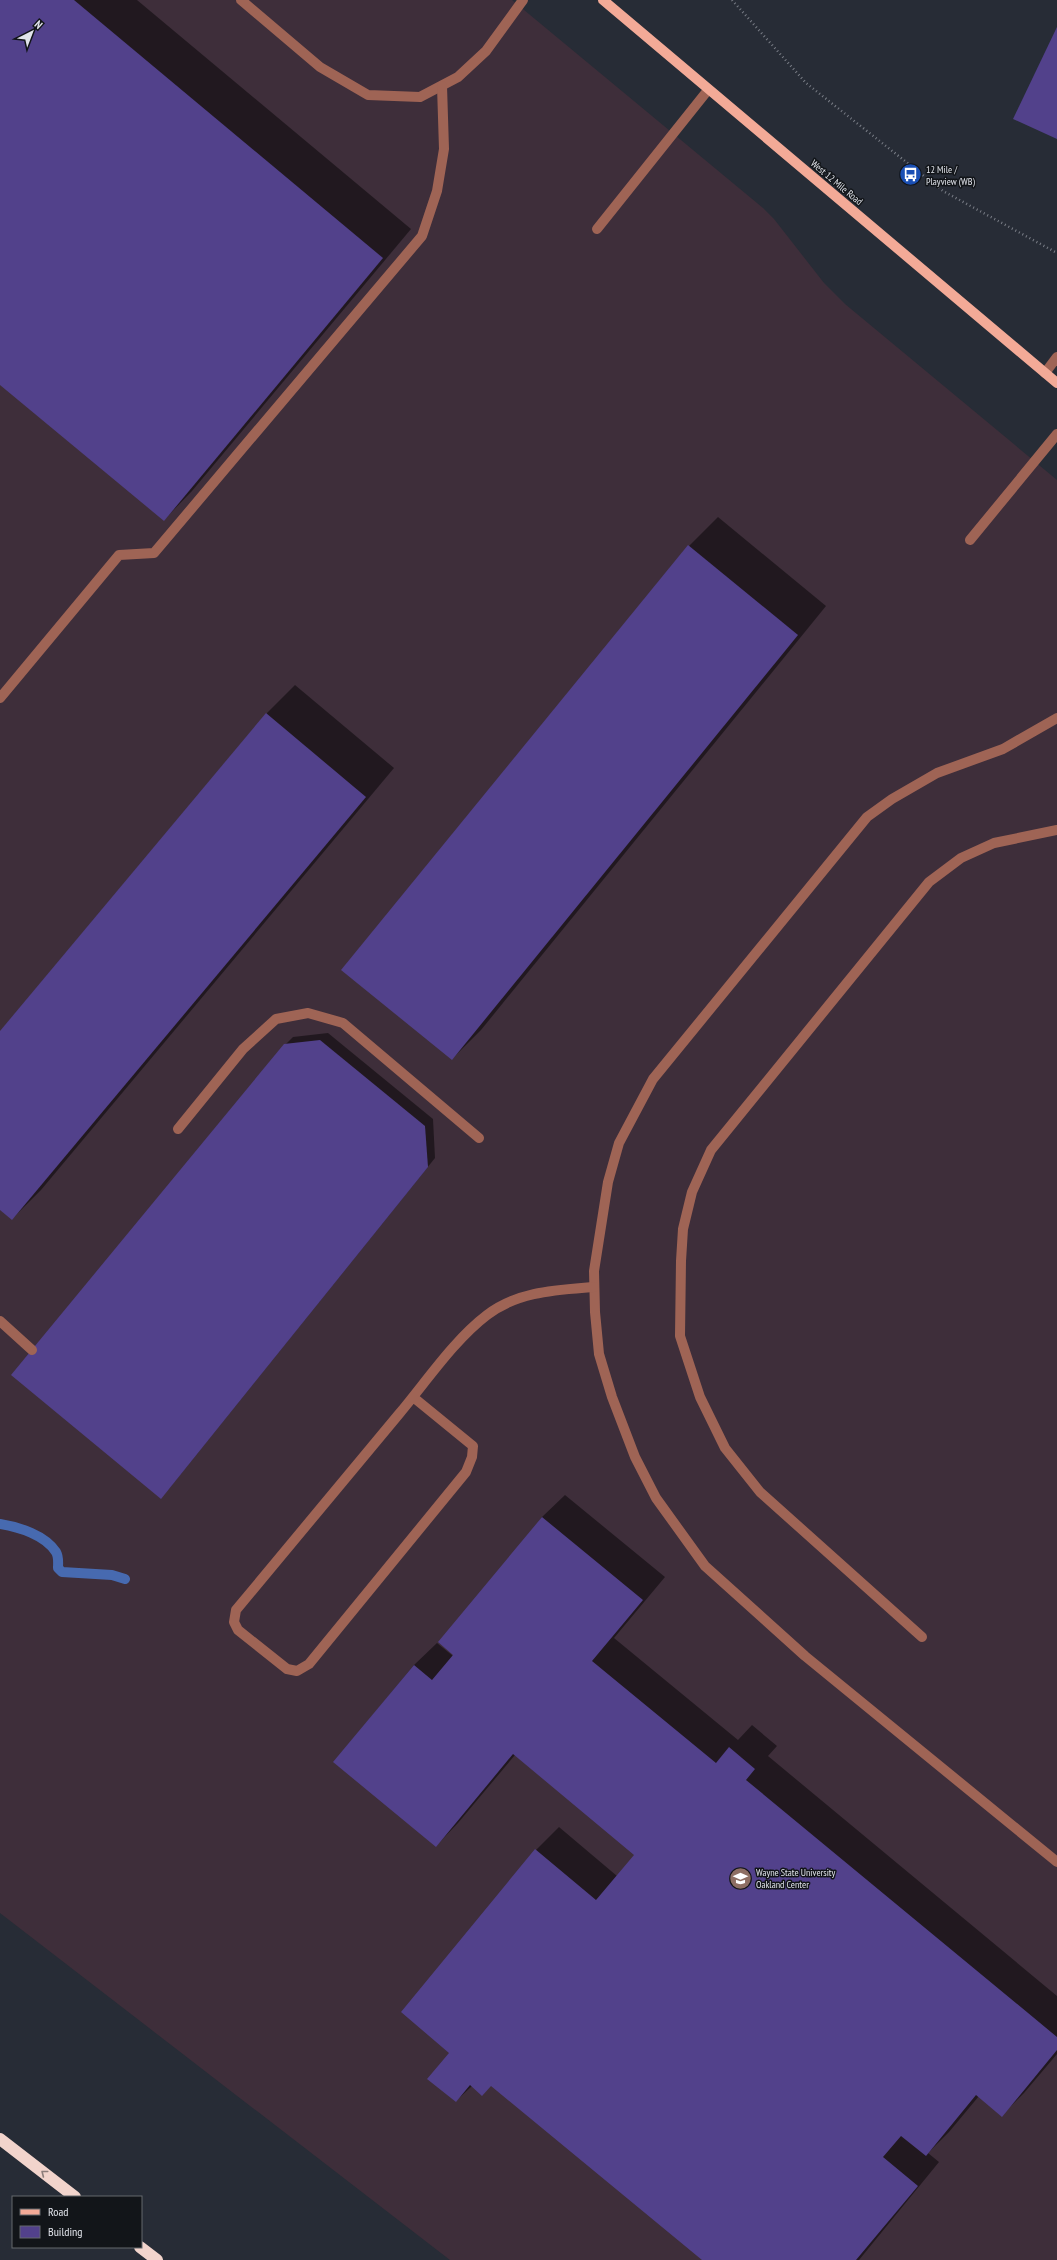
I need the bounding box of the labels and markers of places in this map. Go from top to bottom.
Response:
bus stop icon: 12 Mile / Playview (WB) [897,162,923,188]
place label: 12 Mile / Playview (WB) [926,163,975,188]
school or university icon: Wayne State University Oakland Center [727,1865,753,1891]
place label: Wayne State University Oakland Center [756,1866,835,1891]

